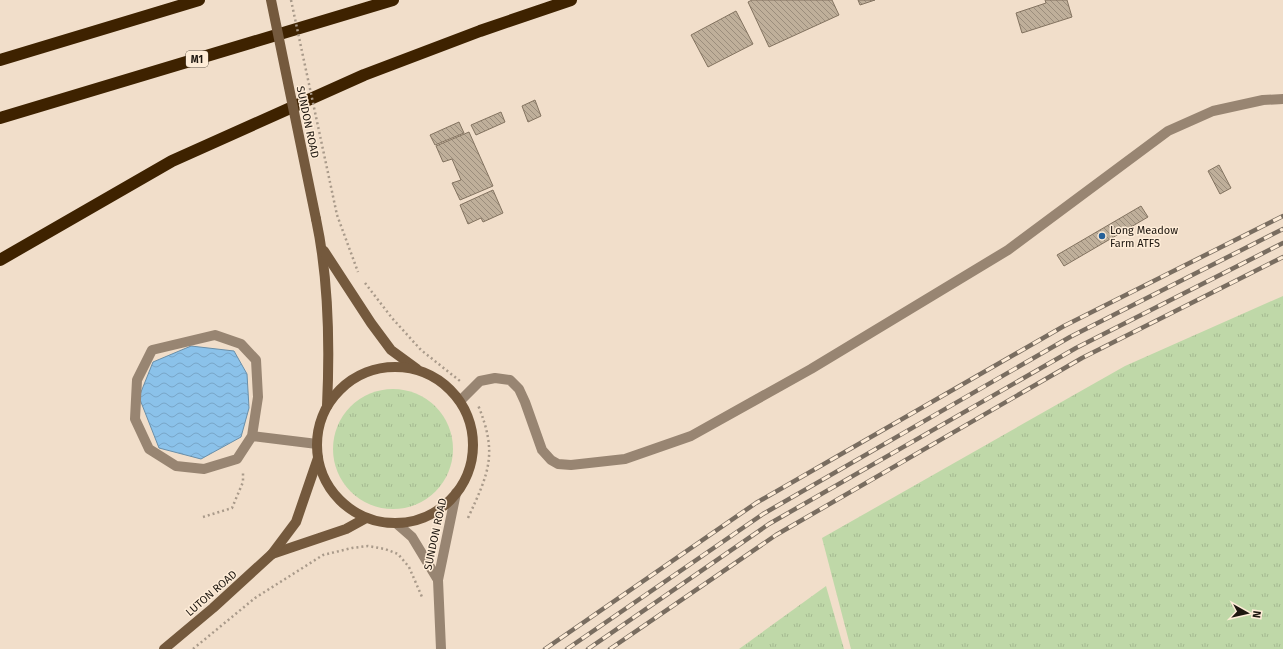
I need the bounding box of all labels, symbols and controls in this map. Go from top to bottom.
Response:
road number: M1 [186,51,208,67]
street label: SUNDON ROAD [294,85,321,159]
place label: Long Meadow Farm ATFS [1110,224,1178,250]
marker: Long Meadow Farm ATFS [1097,231,1107,241]
street label: SUNDON ROAD [422,497,449,571]
street label: LUTON ROAD [183,568,239,619]
north arrow [1227,593,1267,633]
text: N [1249,610,1263,619]

